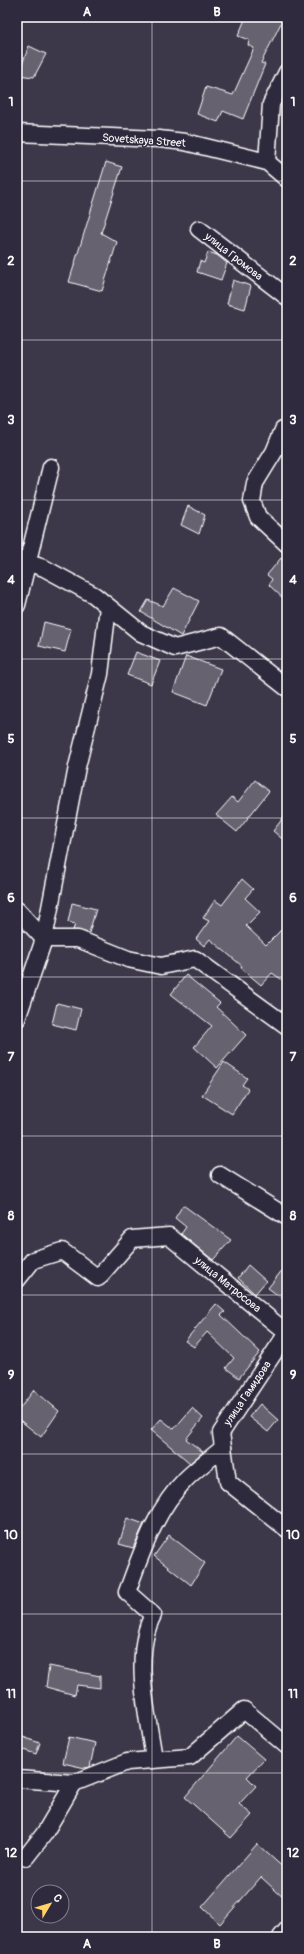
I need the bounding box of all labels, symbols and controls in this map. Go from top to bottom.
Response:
text: A [83,4,92,20]
text: B [213,4,221,20]
text: 1 [8,94,14,110]
text: 1 [290,94,296,110]
street label: Sovetskaya Street [102,131,187,150]
street label: улица Громова [201,229,265,283]
text: 2 [7,253,15,269]
text: 2 [289,253,297,269]
text: 3 [7,412,15,428]
text: 3 [289,412,297,428]
text: 4 [7,572,15,588]
text: 4 [289,572,297,588]
text: 5 [7,731,15,747]
text: 5 [289,731,297,747]
text: 6 [7,890,15,906]
text: 6 [289,890,297,906]
text: 7 [8,1049,15,1065]
text: 7 [290,1049,297,1065]
text: 8 [8,1208,15,1224]
text: 8 [290,1208,297,1224]
street label: улица Матросова [191,1253,263,1315]
street label: улица Гамидова [220,1358,274,1429]
text: 9 [8,1367,15,1383]
text: 9 [290,1367,297,1383]
text: 10 [4,1527,18,1543]
text: 10 [286,1527,300,1543]
text: 11 [6,1686,16,1702]
text: 11 [288,1686,298,1702]
text: 12 [5,1845,17,1861]
text: 12 [287,1845,299,1861]
north arrow [30,1884,70,1924]
text: С [50,1891,65,1905]
text: A [83,1936,92,1952]
text: B [213,1936,221,1952]

